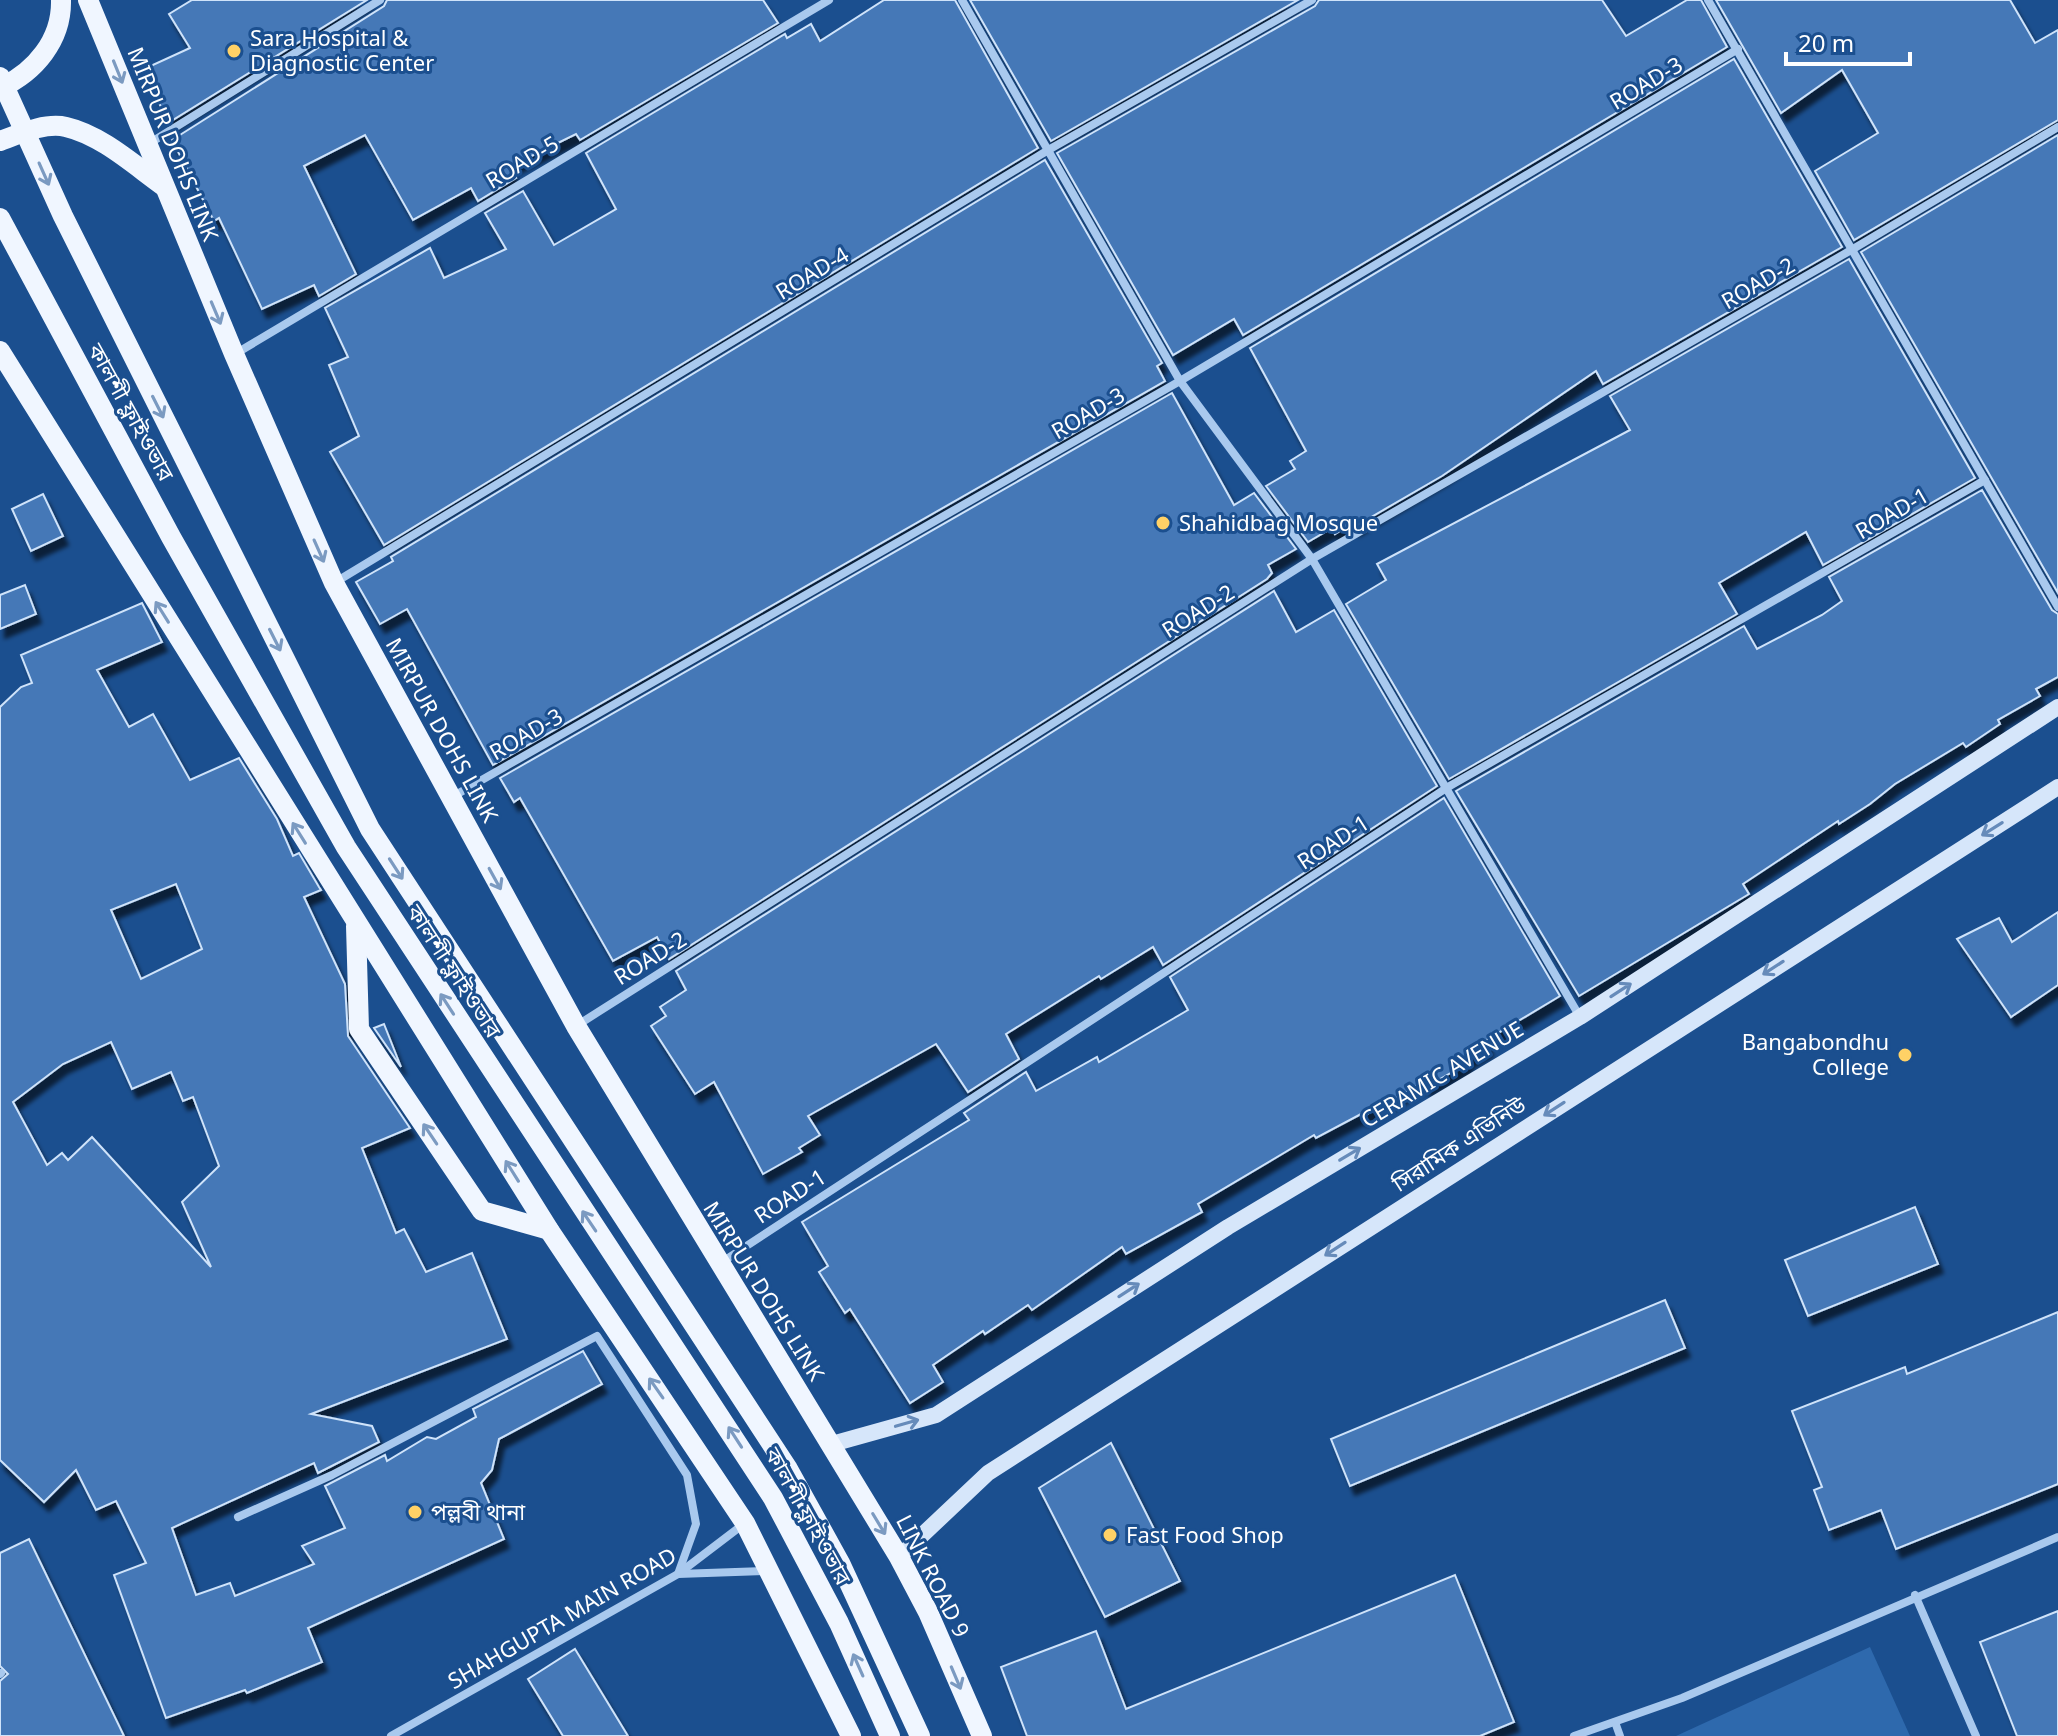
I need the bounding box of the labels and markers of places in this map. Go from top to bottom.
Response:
place label: Sara Hospital & Diagnostic Center [250,22,434,77]
marker: Sara Hospital & Diagnostic Center [225,42,243,60]
place label: Shahidbag Mosque [1179,507,1378,537]
marker: Shahidbag Mosque [1154,514,1172,532]
place label: Bangabondhu College [1742,1026,1889,1081]
marker: Bangabondhu College [1896,1046,1914,1064]
place label: পল্লবী থানা [431,1496,526,1526]
marker: পল্লবী থানা [406,1503,424,1521]
place label: Fast Food Shop [1126,1519,1284,1549]
marker: Fast Food Shop [1101,1526,1119,1544]

